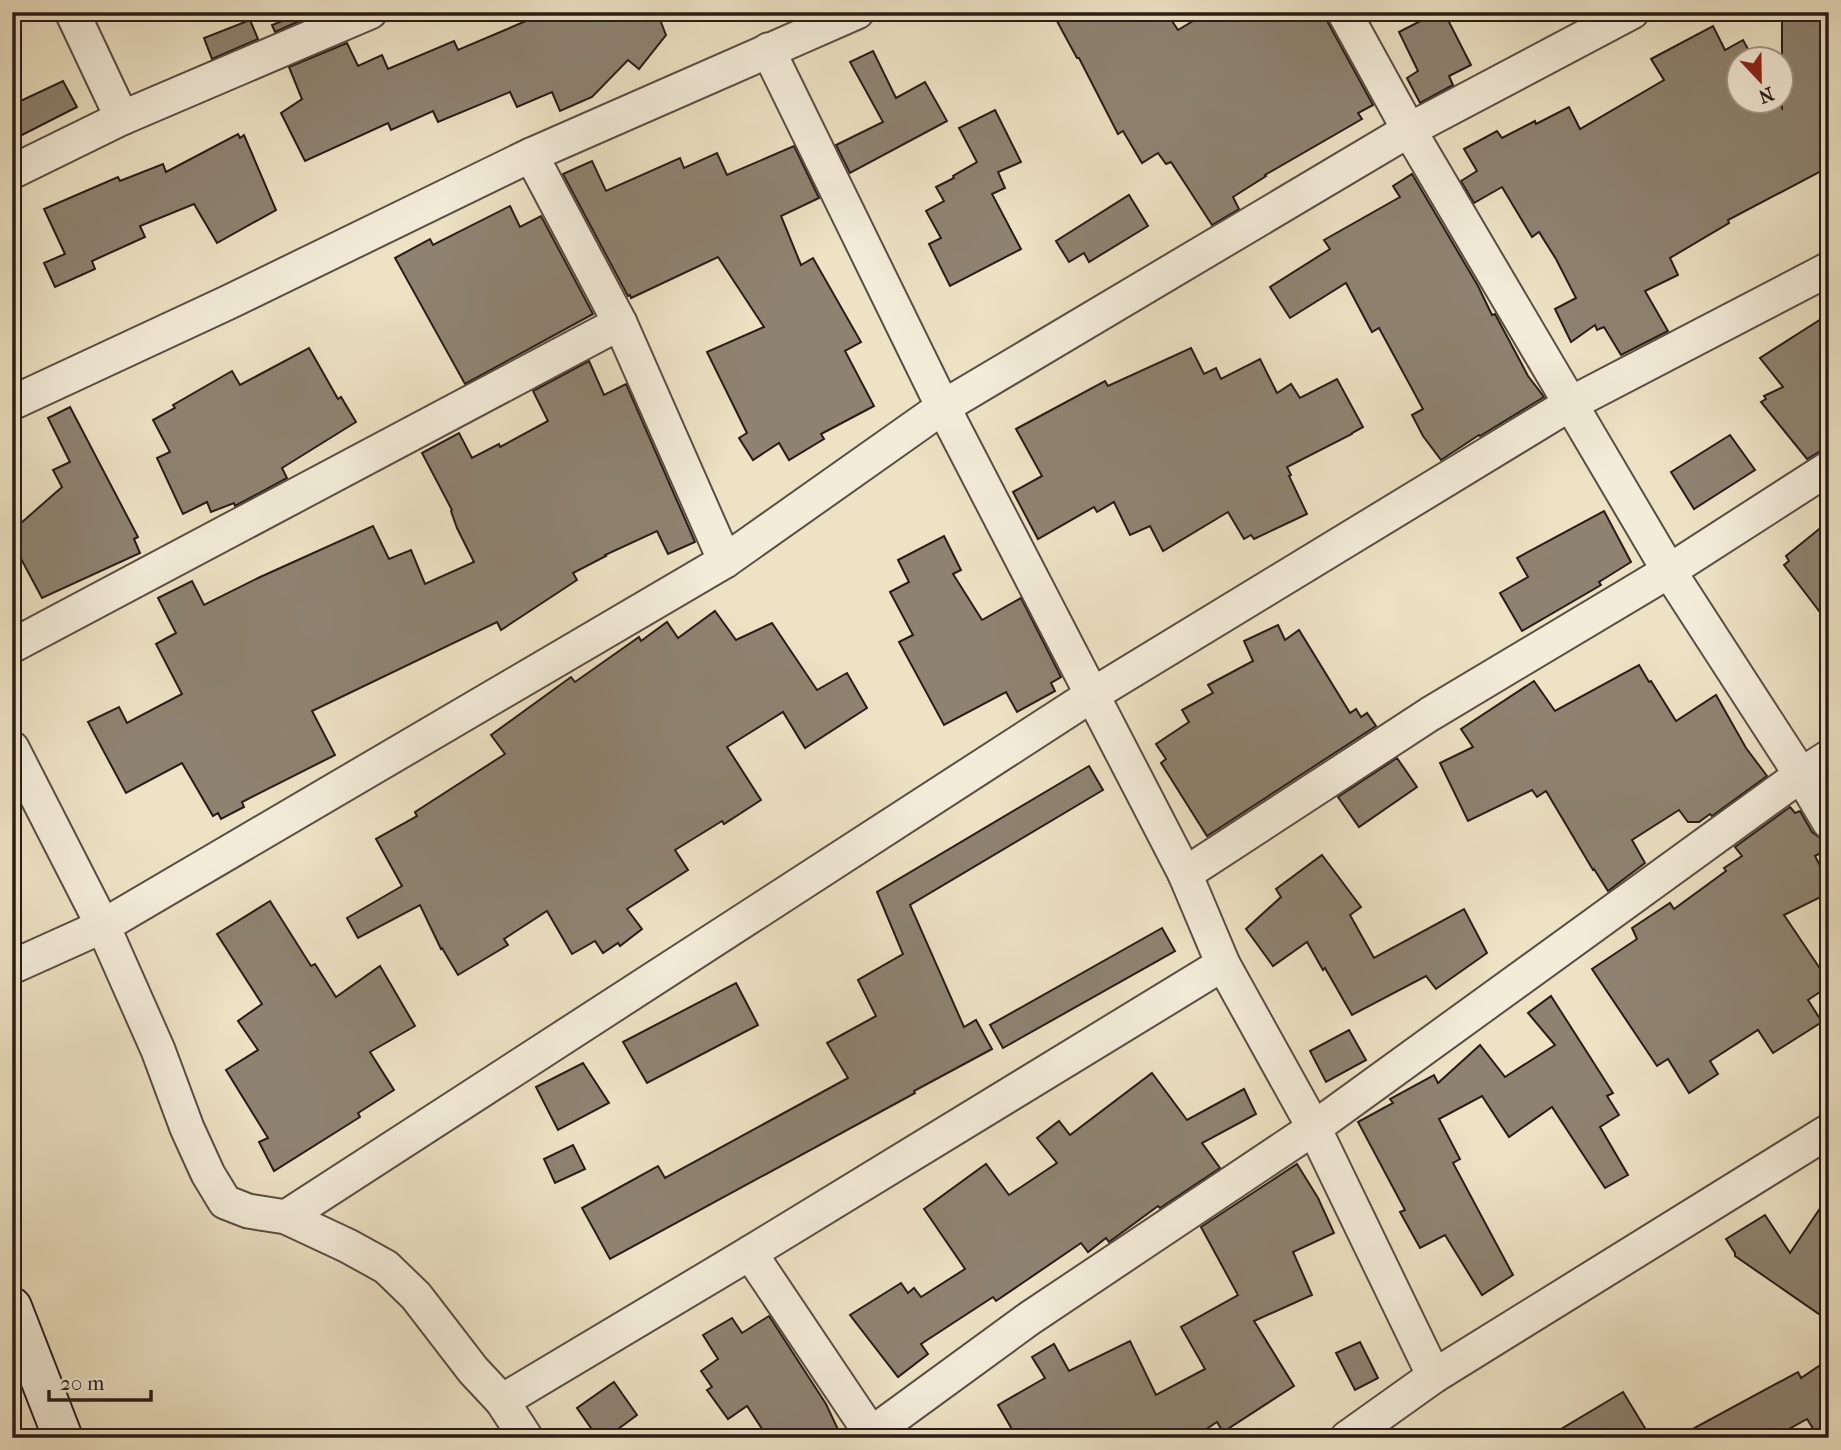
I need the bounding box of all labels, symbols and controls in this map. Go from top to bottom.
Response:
north arrow [1726,46,1796,116]
text: N [1755,82,1777,108]
scale bar [49,1359,150,1403]
text: 20 m [60,1371,105,1395]

